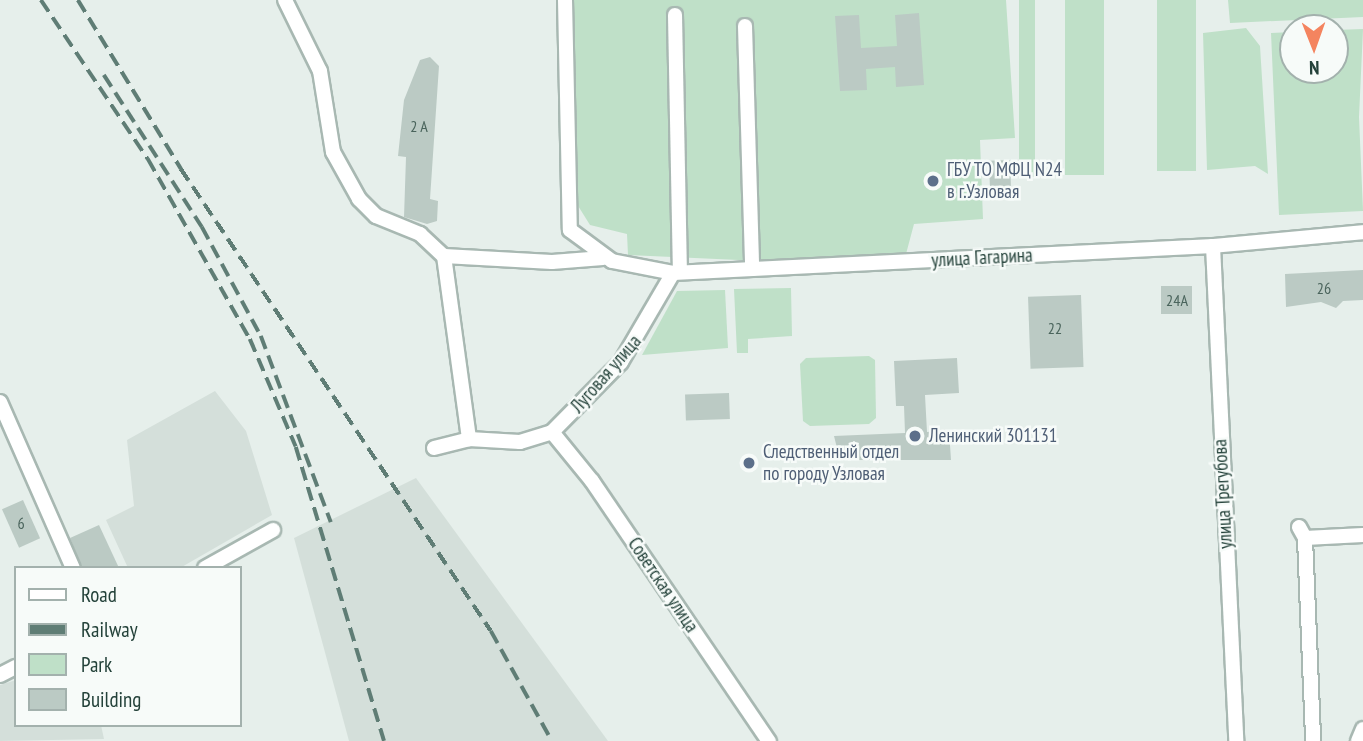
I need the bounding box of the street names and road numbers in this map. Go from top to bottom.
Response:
street label: улица Гагарина [931,244,1033,272]
street label: Луговая улица [566,330,646,418]
street label: улица Трегубова [1209,438,1237,550]
street label: Советская улица [623,533,703,637]

